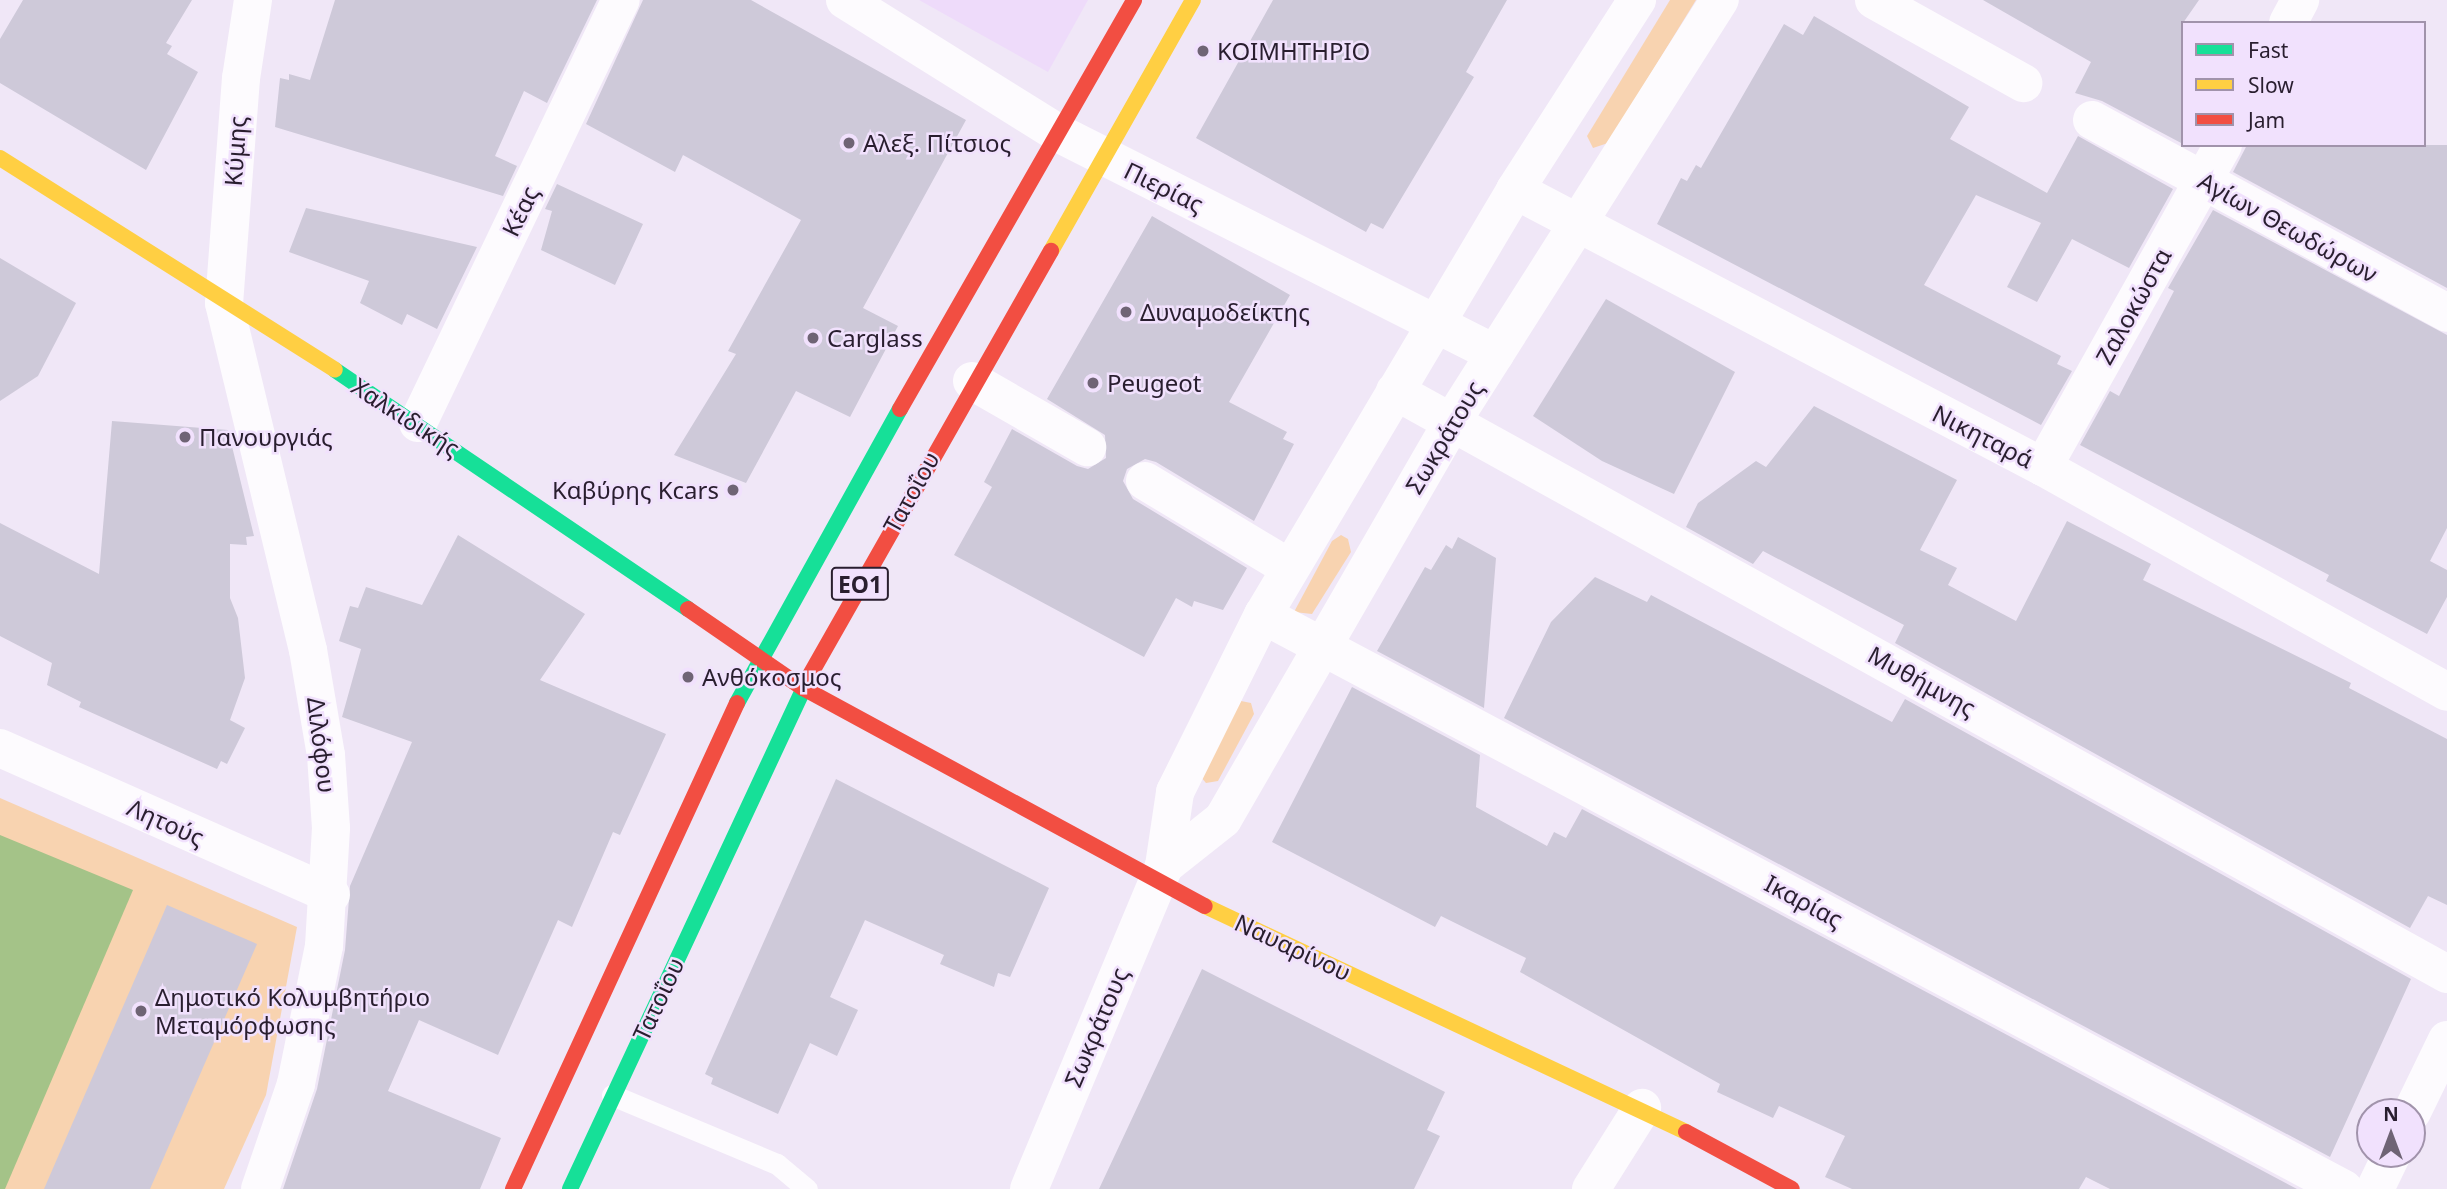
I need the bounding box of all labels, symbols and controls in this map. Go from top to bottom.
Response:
legend [2181,21,2426,147]
text: Fast [2248,36,2288,64]
place label: ΚΟΙΜΗΤΗΡΙΟ [1217,37,1370,65]
marker: ΚΟΙΜΗΤΗΡΙΟ [1195,43,1211,59]
text: Slow [2248,71,2294,99]
text: Jam [2248,106,2285,134]
street label: Κύμης [218,115,252,187]
place label: Αλεξ. Πίτσιος [863,129,1011,157]
marker: Αλεξ. Πίτσιος [841,135,857,151]
street label: Πιερίας [1120,156,1208,218]
street label: Αγίων Θεωδώρων [2193,166,2383,288]
street label: Κέας [496,181,544,241]
street label: Ζαλοκώστα [2089,243,2177,369]
place label: Δυναμοδείκτης [1140,298,1310,326]
marker: Δυναμοδείκτης [1118,304,1134,320]
place label: Carglass [827,324,923,352]
marker: Carglass [805,330,821,346]
place label: Peugeot [1107,369,1201,397]
street label: Χαλκιδικής [347,371,465,463]
marker: Peugeot [1085,375,1101,391]
street label: Σωκράτους [1399,375,1489,499]
street label: Νικηταρά [1928,398,2038,474]
place label: Πανουργιάς [199,423,333,451]
marker: Πανουργιάς [177,429,193,445]
street label: Τατοΐου [877,446,945,538]
place label: Καβύρης Kcars [552,476,719,504]
marker: Καβύρης Kcars [725,482,741,498]
road number: ΕΟ1 [830,564,890,604]
street label: Μυθήμνης [1863,640,1981,722]
place label: Ανθόκοσμος [702,663,842,691]
marker: Ανθόκοσμος [680,669,696,685]
street label: Διλόφου [302,695,342,795]
street label: Λητούς [123,792,209,852]
street label: Ικαρίας [1760,869,1848,933]
street label: Ναυαρίνου [1230,908,1356,986]
street label: Τατοΐου [626,953,690,1045]
street label: Σωκράτους [1058,963,1134,1091]
place label: Δημοτικό Κολυμβητήριο Μεταμόρφωσης [155,983,430,1039]
marker: Δημοτικό Κολυμβητήριο Μεταμόρφωσης [133,1003,149,1019]
north arrow [2356,1098,2426,1168]
text: N [2383,1101,2399,1127]

